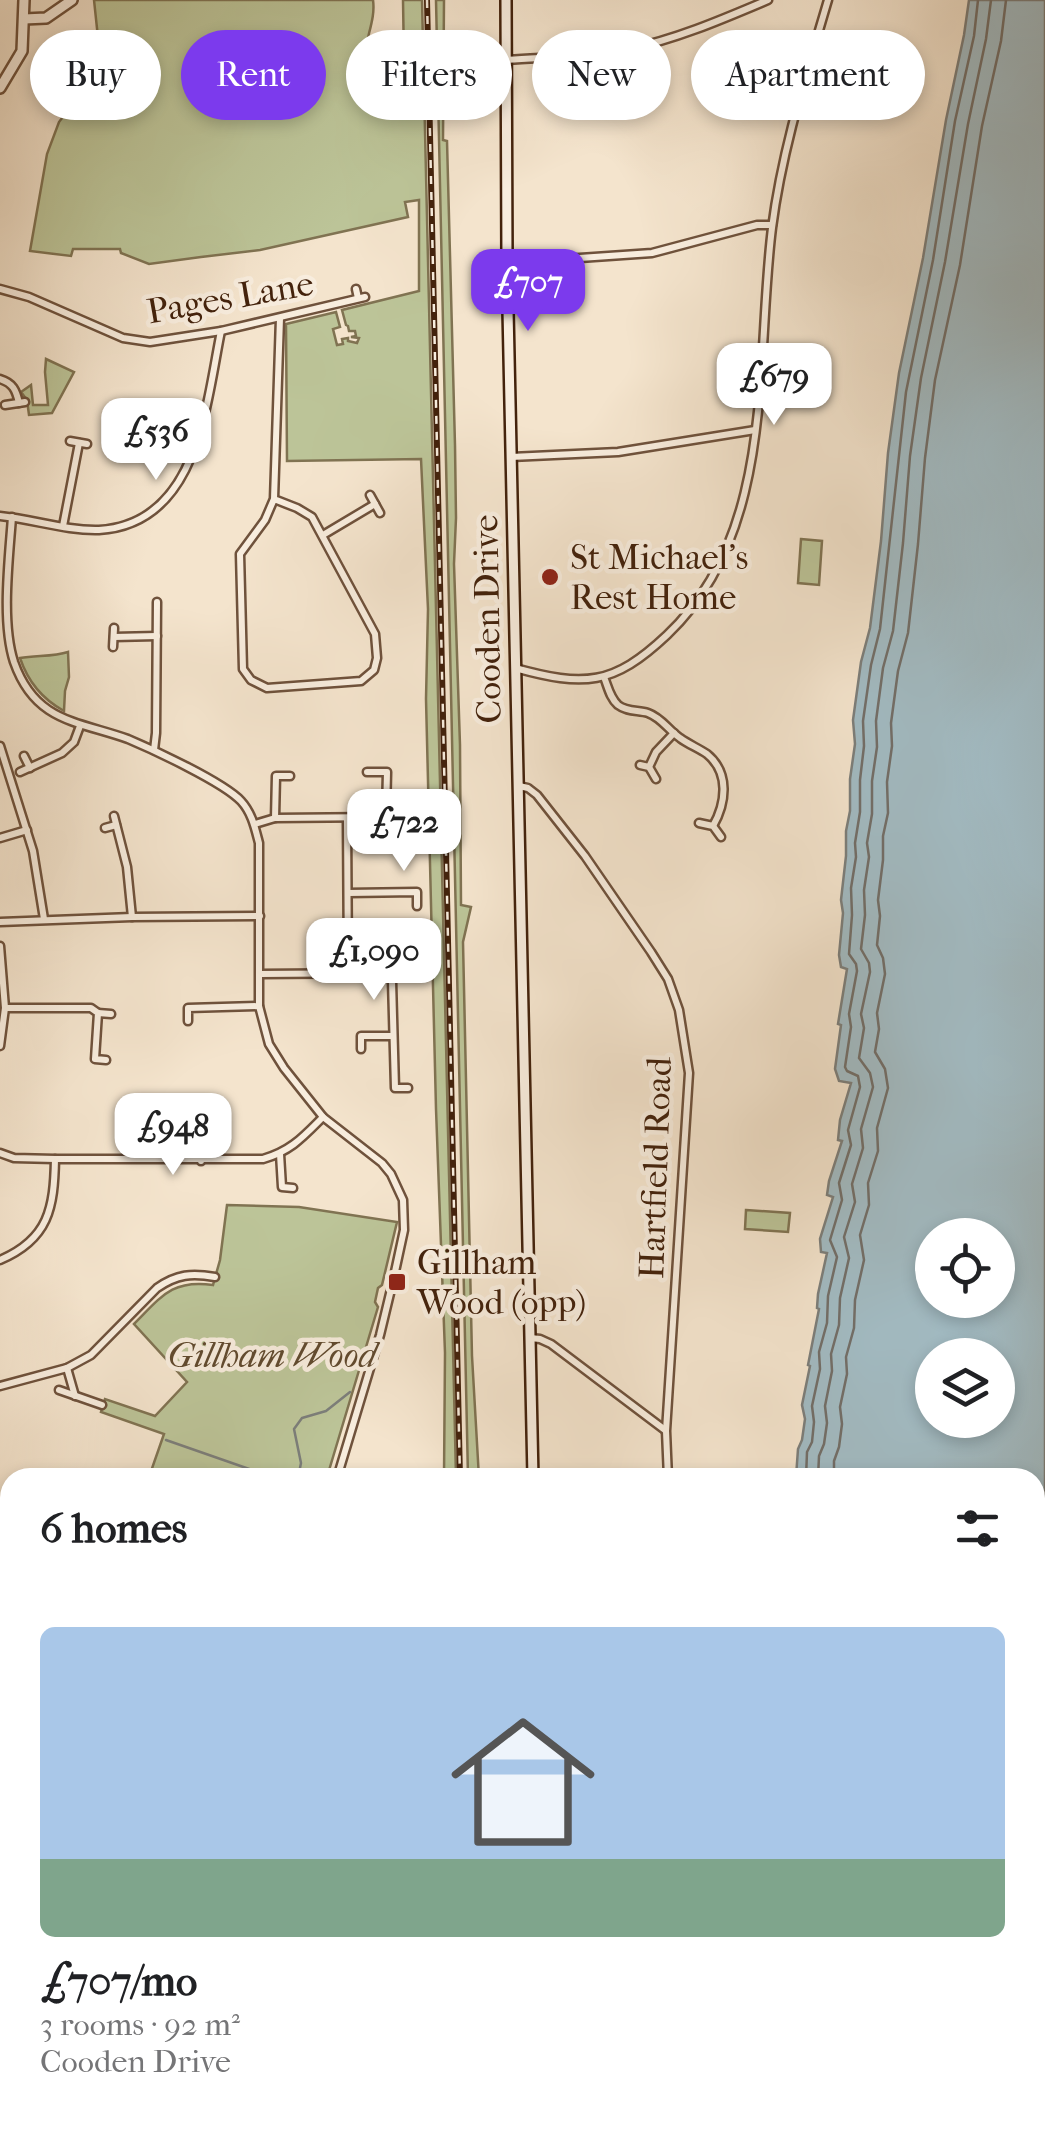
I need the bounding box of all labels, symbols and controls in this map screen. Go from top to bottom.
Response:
chip: Buy [30,30,161,120]
chip: Rent [181,30,326,120]
chip: Filters [346,30,512,120]
chip: New [532,30,671,120]
chip: Apartment [691,30,925,120]
pin: £707 [469,249,587,334]
street label: Pages Lane [144,263,316,332]
text: £707 [493,263,563,300]
pin: £679 [715,343,833,428]
text: £679 [739,357,809,394]
pin: £536 [97,398,215,483]
text: £536 [123,412,189,449]
street label: Cooden Drive [465,514,510,724]
place label: St Michael's Rest Home [570,537,748,618]
marker: St Michael's Rest Home [539,566,561,588]
pin: £722 [345,789,463,874]
text: £722 [369,803,439,840]
pin: £1,090 [293,918,455,1003]
text: £1,090 [328,932,420,969]
street label: Hartfield Road [631,1055,680,1280]
pin: £948 [114,1093,232,1178]
text: £948 [137,1107,209,1144]
map controls [915,1218,1015,1438]
button: locate [915,1218,1015,1318]
place label: Gillham Wood (opp) [416,1242,586,1323]
marker: Gillham Wood (opp) [386,1271,408,1293]
park label: Gillham Wood [168,1335,380,1376]
button: layers [915,1338,1015,1438]
icon: filters [950,1501,1005,1556]
text: 6 homes [40,1504,187,1553]
icon: home [433,1692,613,1872]
text: £707/mo [40,1957,197,2006]
text: 3 rooms · 92 m² [40,2006,240,2043]
text: Cooden Drive [40,2043,231,2080]

